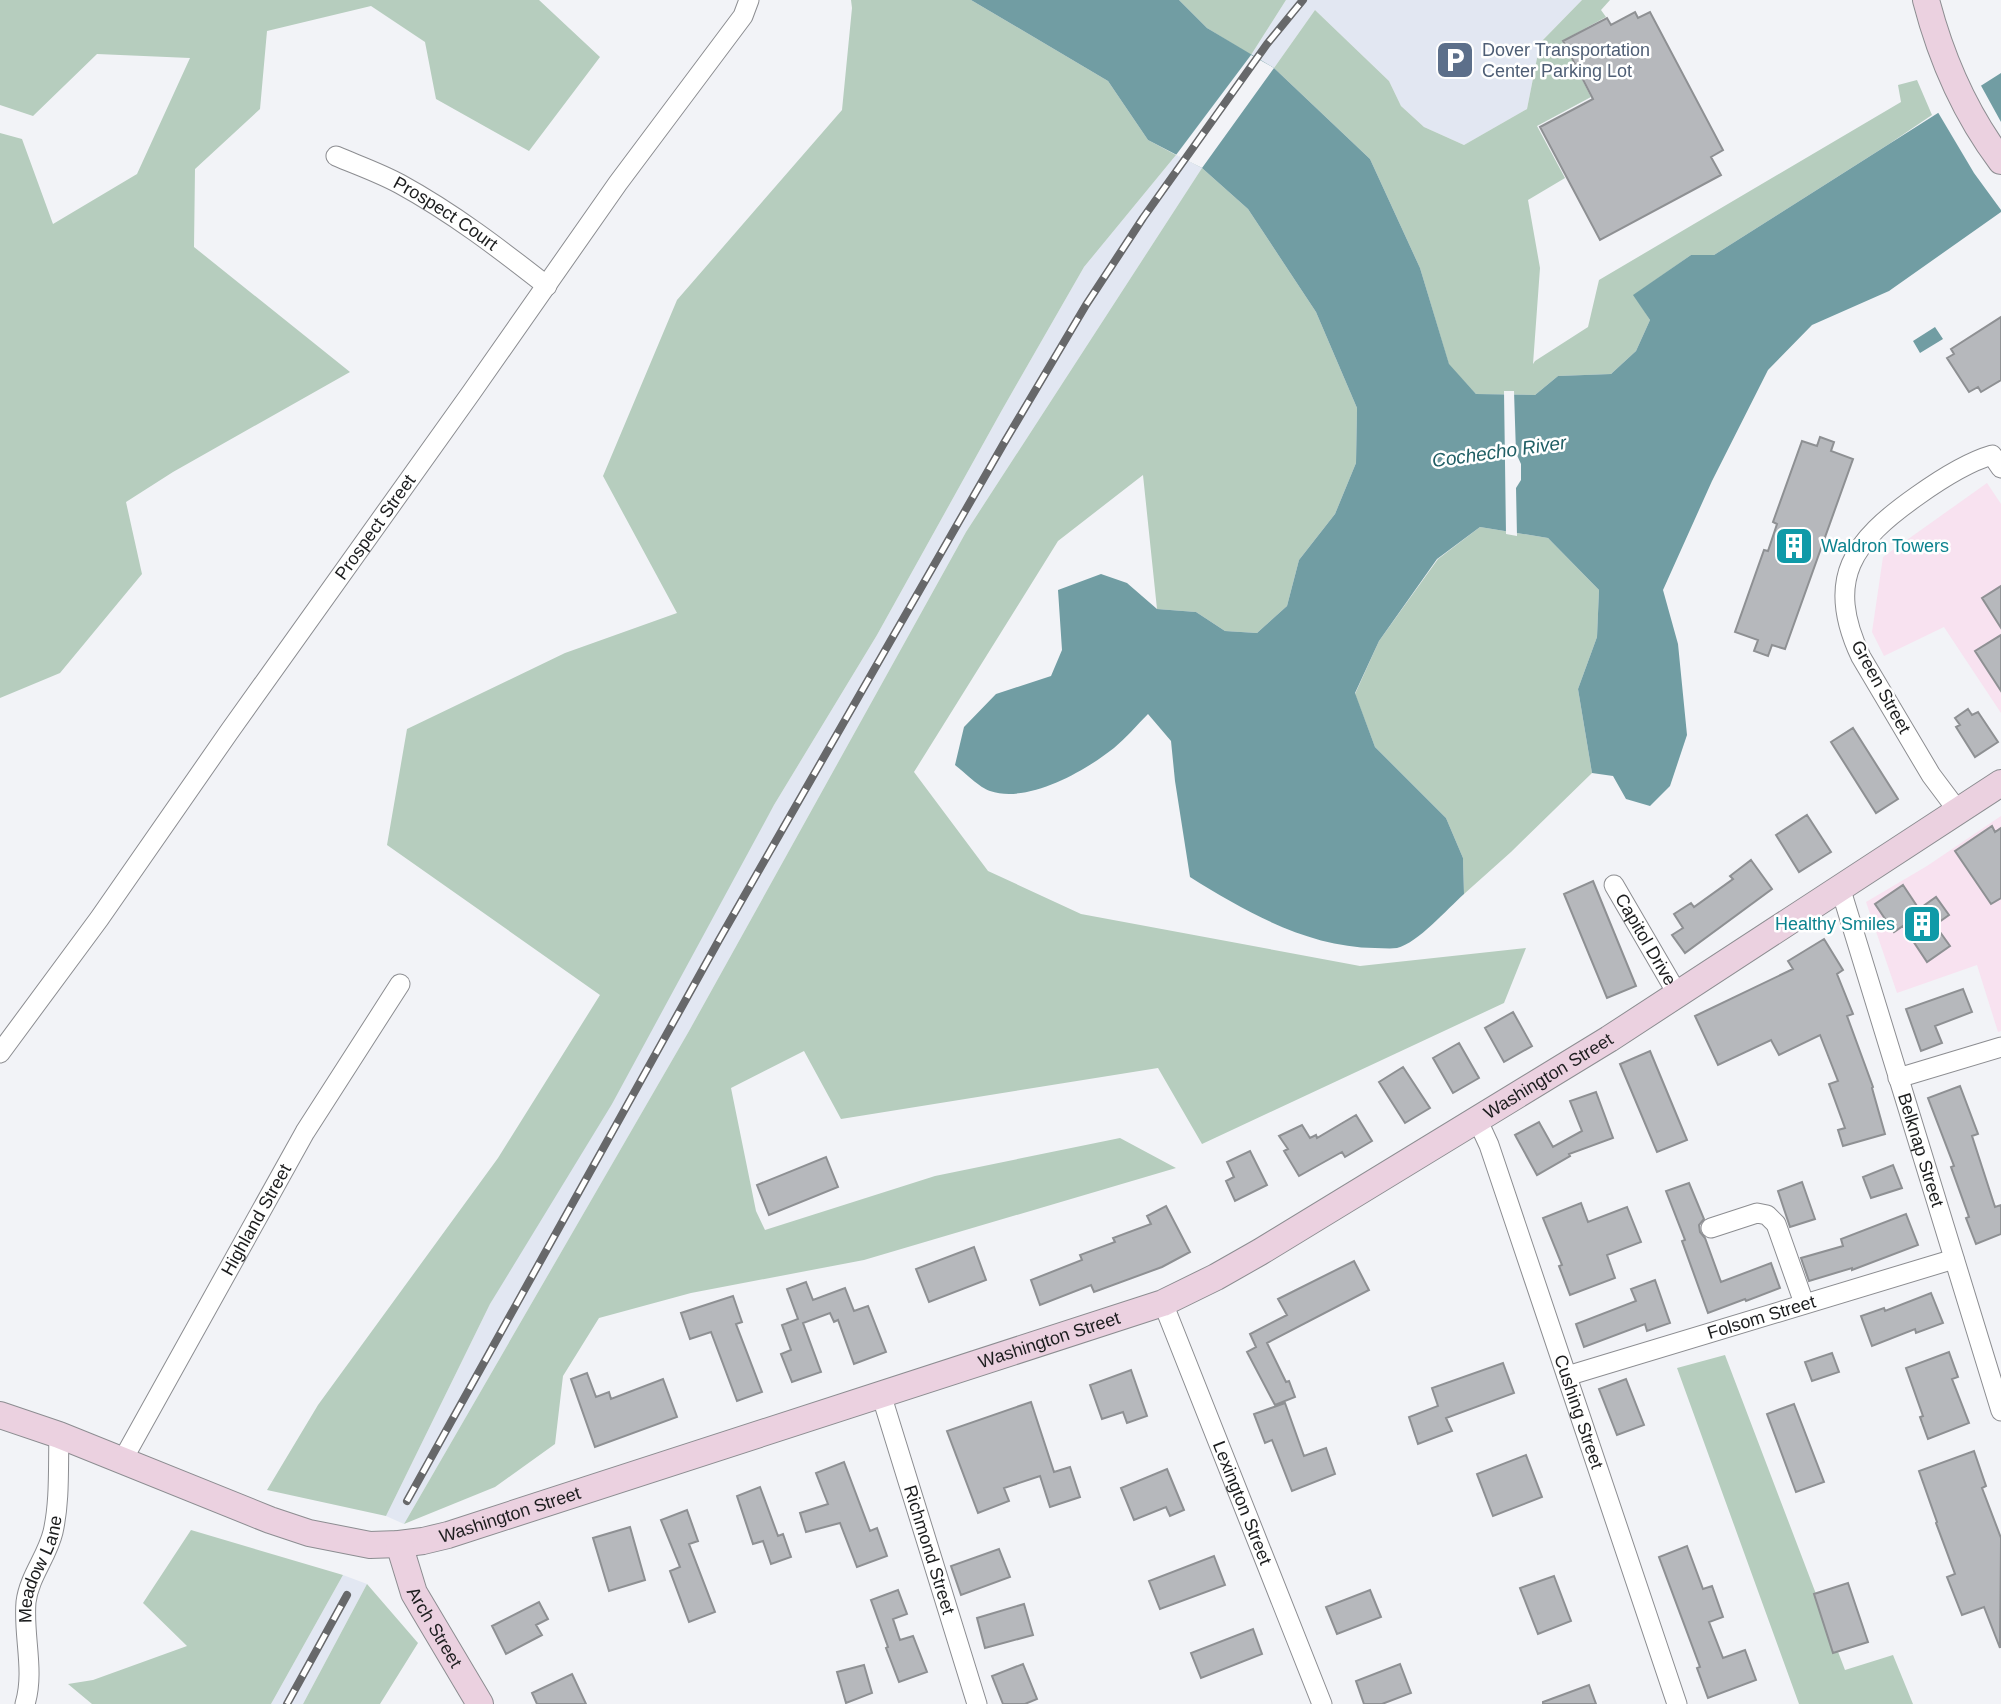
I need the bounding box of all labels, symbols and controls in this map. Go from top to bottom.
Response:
parking icon: Dover Transportation Center Parking Lot [1434,39,1476,81]
place label: Dover Transportation Center Parking Lot [1482,40,1650,81]
street label: Prospect Court [390,172,501,254]
water label: Cochecho River [1431,432,1568,471]
street label: Prospect Street [331,471,419,584]
building icon: Waldron Towers [1773,525,1815,567]
place label: Waldron Towers [1821,536,1949,556]
street label: Green Street [1847,637,1915,737]
street label: Capitol Drive [1611,890,1680,989]
building icon: Healthy Smiles [1901,903,1943,945]
place label: Healthy Smiles [1775,914,1895,934]
street label: Washington Street [1480,1029,1617,1123]
street label: Belknap Street [1894,1090,1948,1209]
street label: Highland Street [217,1161,295,1279]
street label: Folsom Street [1705,1291,1818,1343]
street label: Washington Street [976,1308,1122,1372]
street label: Cushing Street [1550,1352,1607,1471]
street label: Lexington Street [1209,1438,1276,1568]
street label: Washington Street [437,1483,583,1547]
street label: Richmond Street [900,1483,959,1617]
street label: Meadow Lane [15,1514,66,1623]
street label: Arch Street [403,1583,466,1671]

